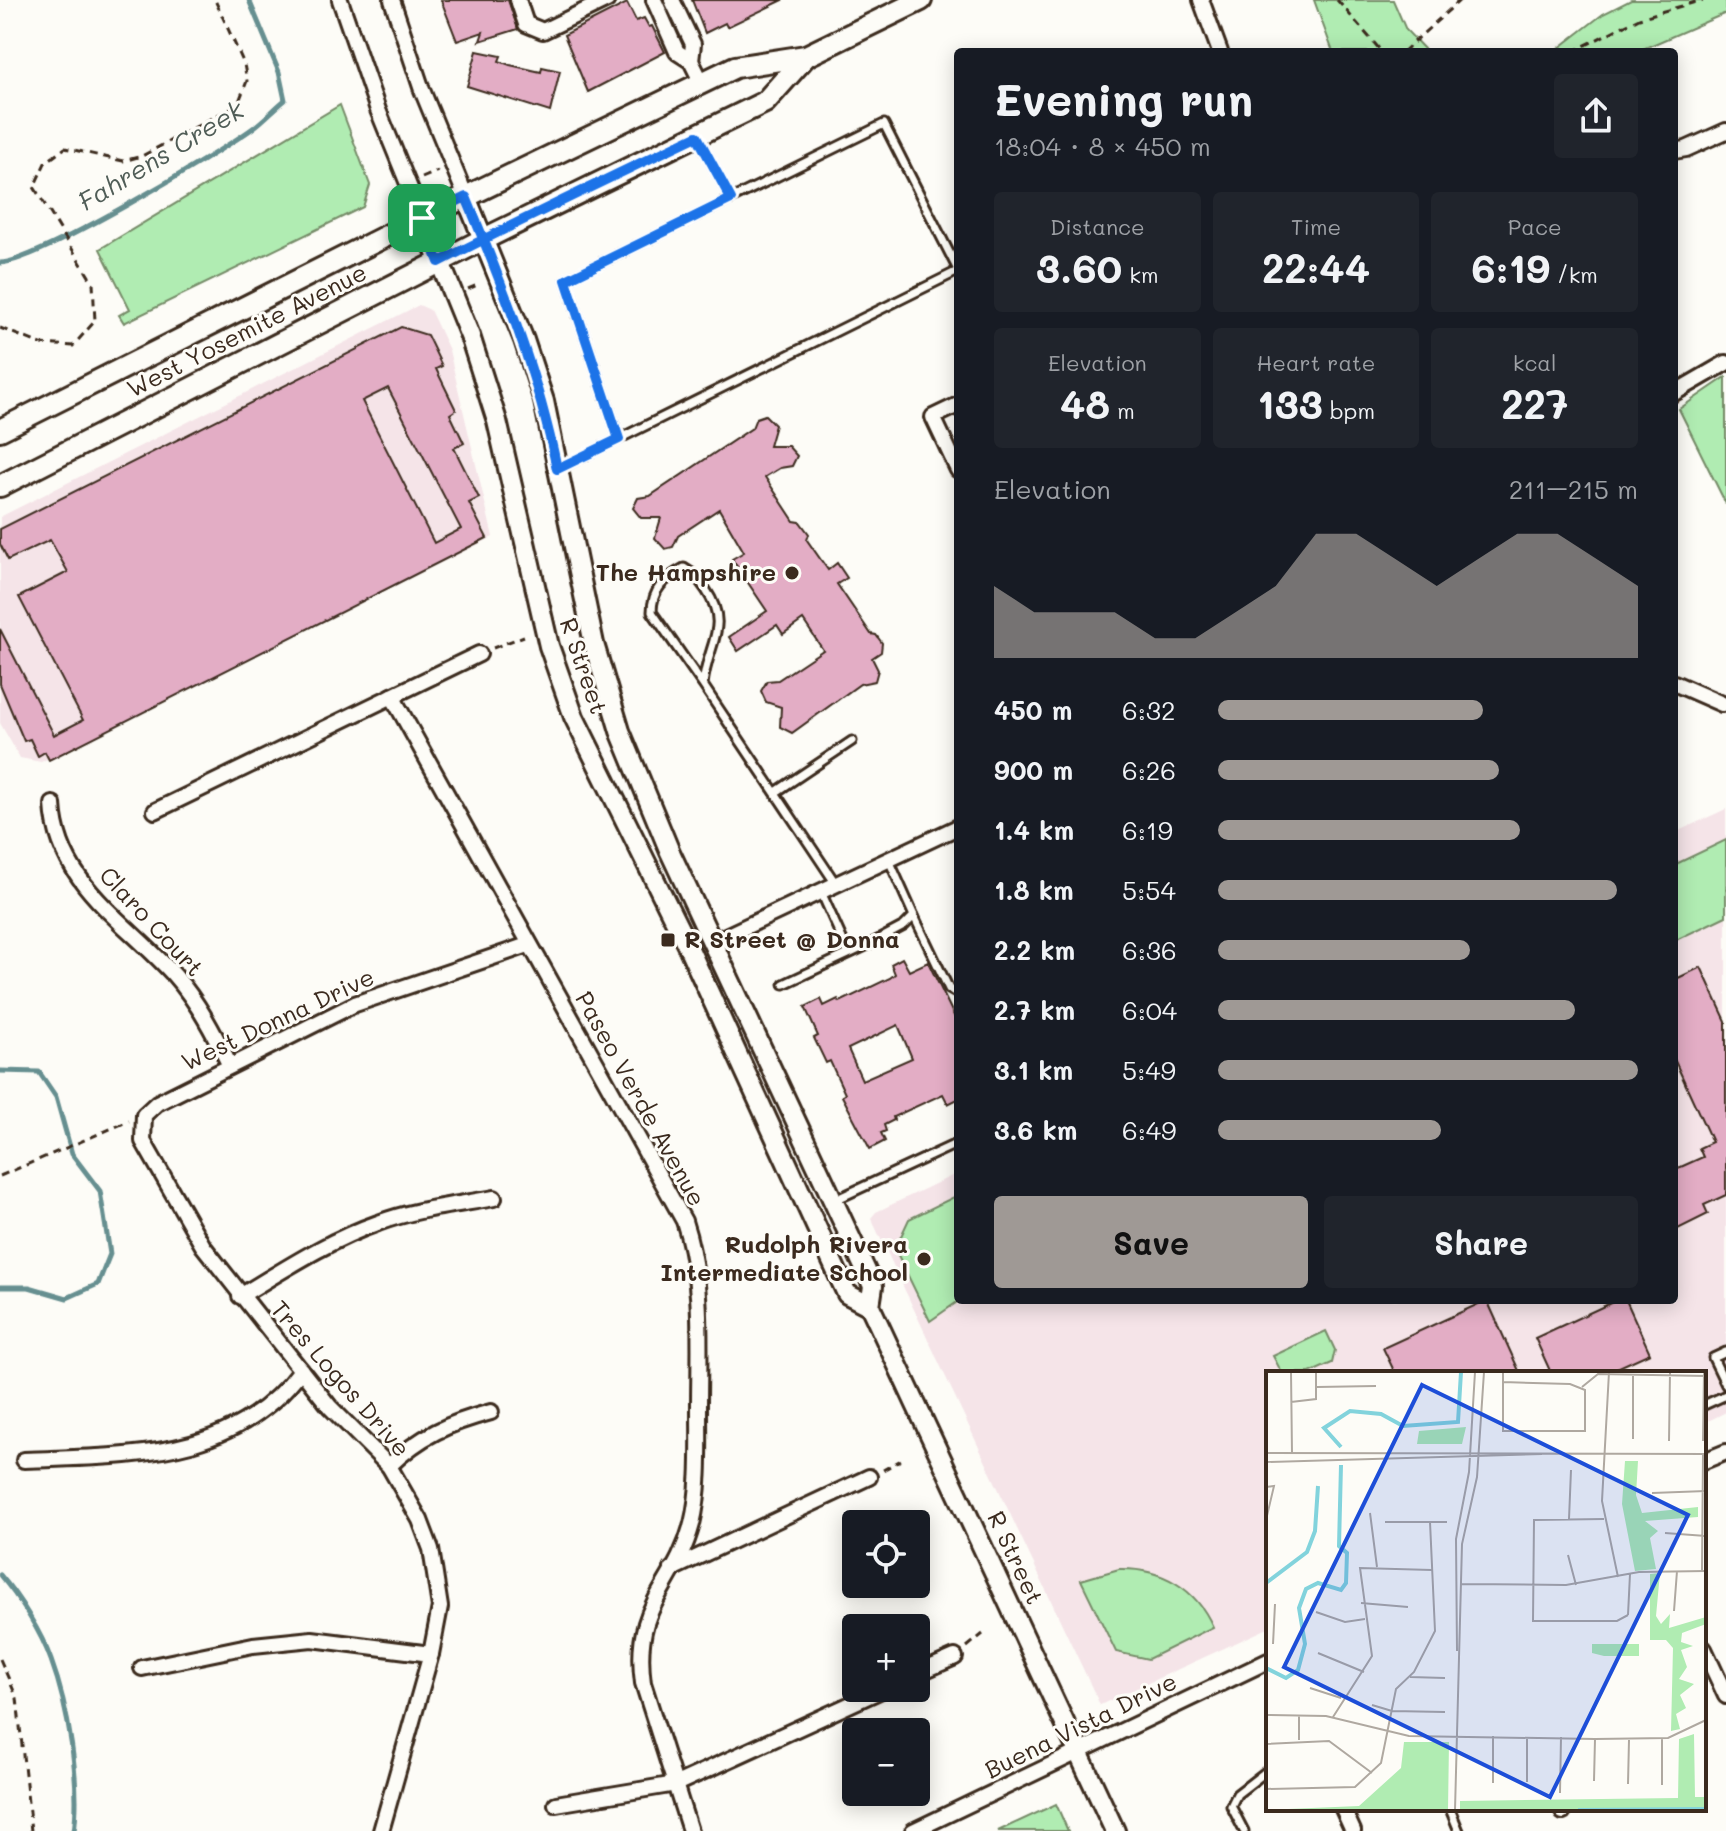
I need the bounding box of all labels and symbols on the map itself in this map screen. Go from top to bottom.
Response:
water label: Fahrens Creek [71,92,251,218]
pin [388,184,456,252]
street label: West Yosemite Avenue [121,256,371,404]
place label: The Hampshire [596,556,776,587]
marker: The Hampshire [783,564,801,582]
street label: R Street [554,613,615,718]
street label: Claro Court [93,860,211,982]
place label: R Street @ Donna [684,923,900,954]
marker: R Street @ Donna [659,931,677,949]
street label: West Donna Drive [176,960,379,1077]
street label: Paseo Verde Avenue [569,985,713,1211]
place label: Rudolph Rivera Intermediate School [661,1228,908,1287]
marker: Rudolph Rivera Intermediate School [915,1250,933,1268]
street label: Tres Logos Drive [265,1293,418,1463]
inset map [1266,1371,1706,1811]
street label: R Street [981,1506,1051,1609]
street label: Buena Vista Drive [979,1665,1181,1785]

